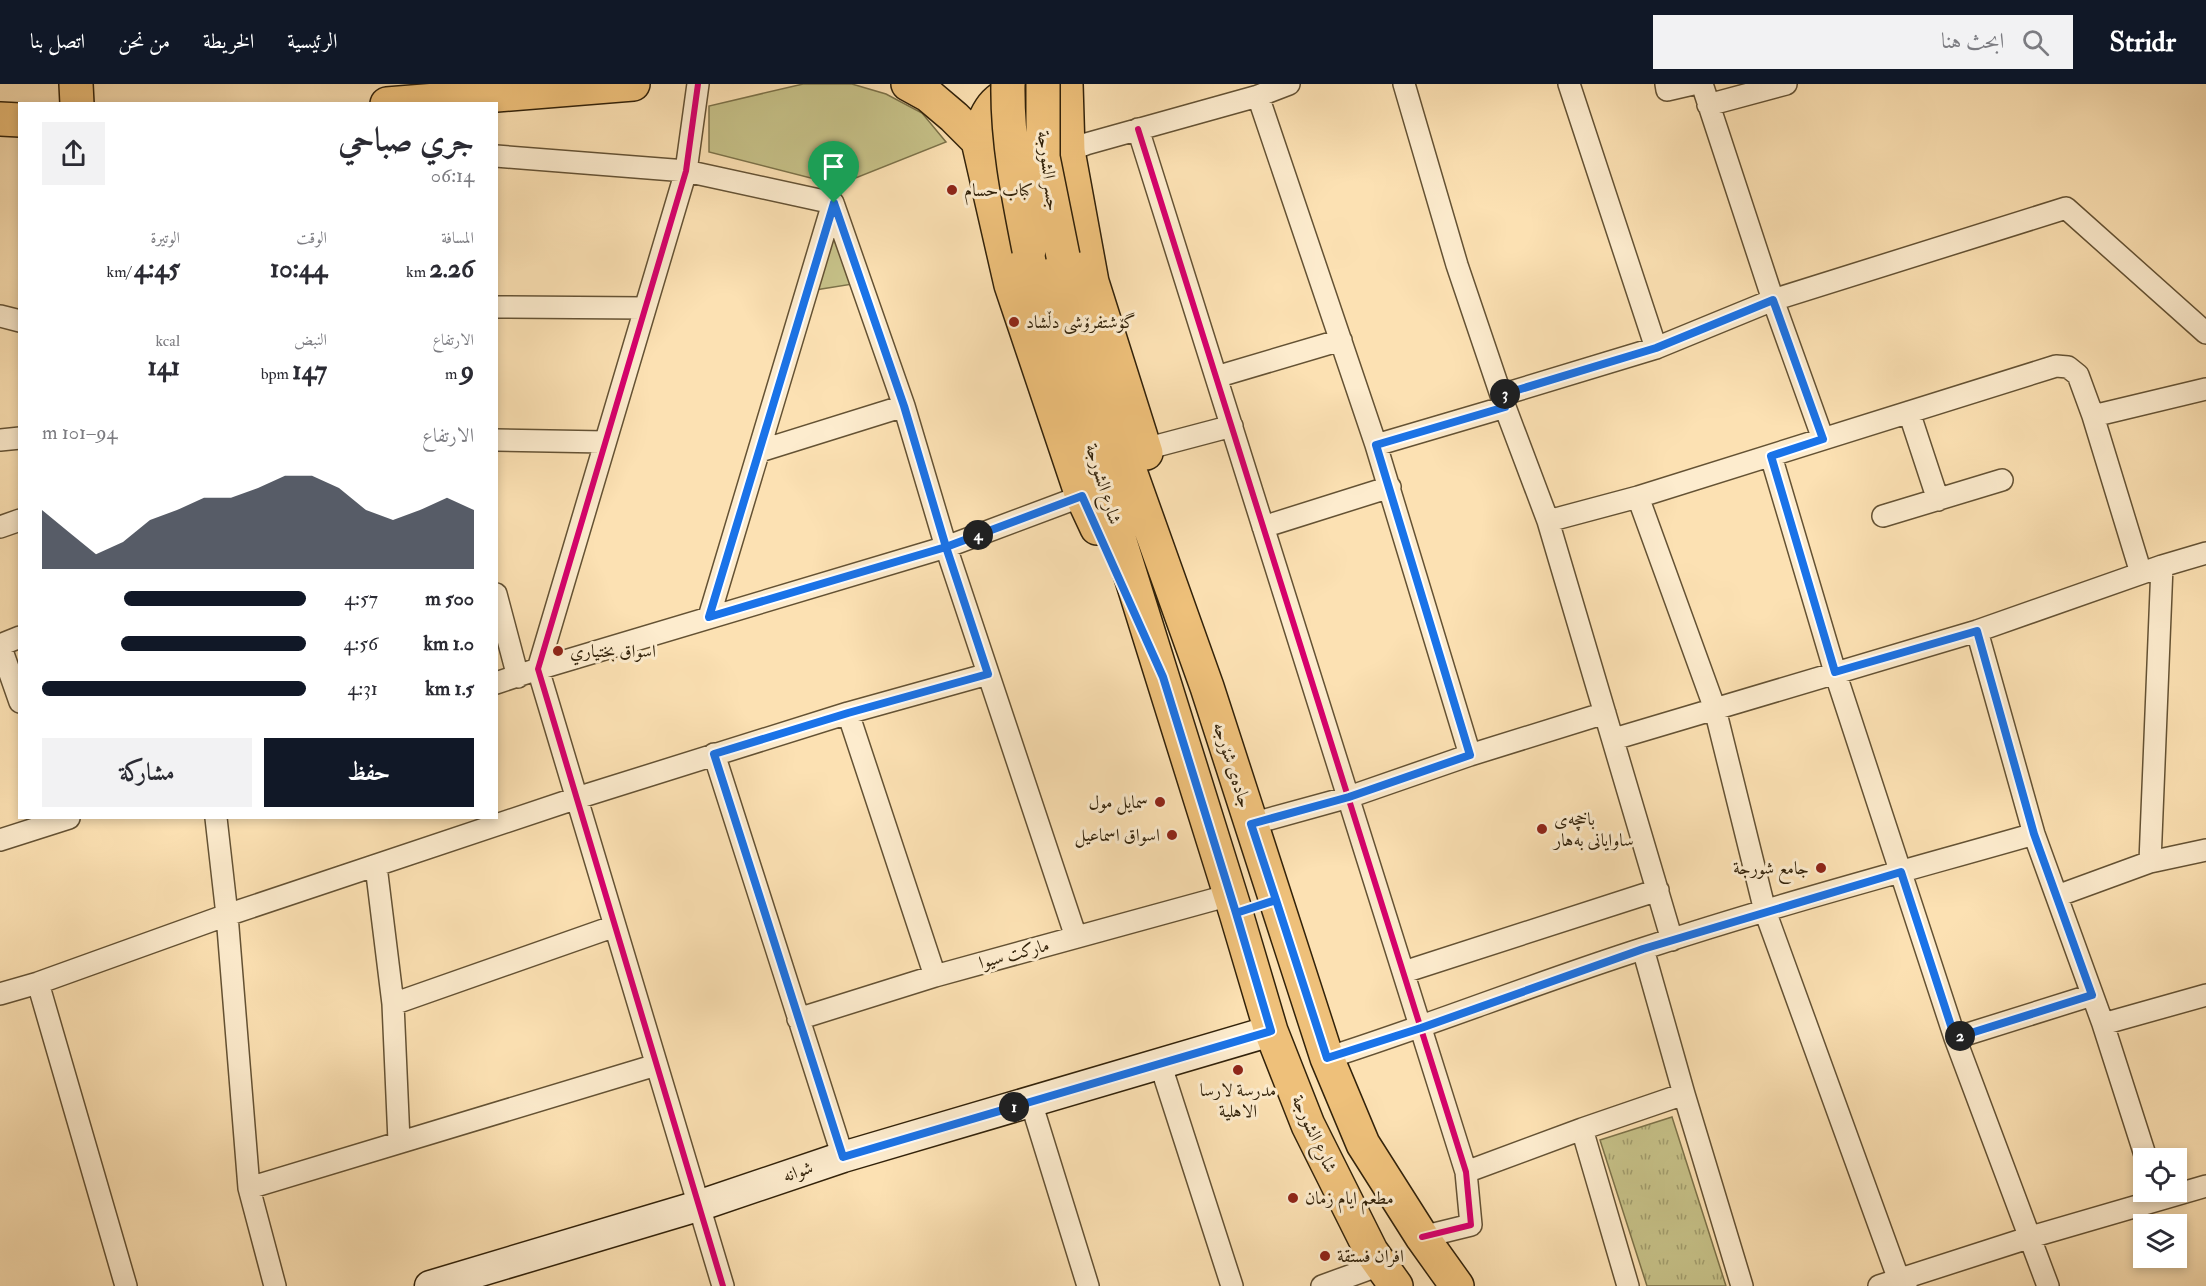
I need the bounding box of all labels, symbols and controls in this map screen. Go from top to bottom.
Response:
search box [1653,15,2073,69]
text: Stridr [2109,25,2176,60]
icon: search [2019,26,2052,59]
text: ابحث هنا [1941,27,2004,55]
text: اتصل بنا [30,28,85,55]
text: من نحن [118,28,170,55]
text: الخريطة [203,28,254,55]
text: الرئيسية [287,28,338,55]
text: جري صباحي [338,120,474,161]
button: share [42,122,105,185]
street label: جسر الشورجة [1032,130,1064,212]
pin [808,141,859,203]
icon: arrive [817,150,850,183]
text: 06:14 [431,163,474,188]
place label: كباب حسام [964,179,1033,206]
marker: كباب حسام [945,183,959,197]
text: الوتيرة [150,228,180,248]
text: الوقت [296,228,327,248]
text: المسافة [441,228,474,248]
text: 4:45 [134,253,180,285]
text: 10:44 [270,253,327,285]
text: 2.26 [429,253,474,285]
text: /km [107,262,134,282]
text: km [406,262,429,282]
place label: گۆشتفرۆشی دڵشاد [1026,311,1136,335]
marker: گۆشتفرۆشی دڵشاد [1007,315,1021,329]
text: النبض [294,330,327,350]
text: الارتفاع [432,330,474,350]
text: kcal [155,331,180,351]
text: 141 [147,351,180,383]
text: 147 [292,355,327,387]
text: 9 [461,355,474,387]
text: bpm [261,364,292,384]
text: m [445,364,461,384]
pin: 3 [1490,379,1520,409]
text: 3 [1502,384,1508,404]
text: 94–101 m [42,420,117,445]
text: الارتفاع [422,423,474,448]
street label: شارع الشورجة [1077,441,1126,528]
pin: 4 [963,520,993,550]
text: 4 [974,525,982,545]
text: 4:57 [344,586,378,611]
text: 500 m [425,586,474,611]
text: 4:56 [343,631,378,656]
text: 1.0 km [423,631,474,656]
place label: اسواق بختياري [570,640,656,666]
marker: اسواق بختياري [551,644,565,658]
text: 4:31 [347,676,378,701]
text: 1.5 km [425,676,474,701]
street label: جادەی شۆرجە [1207,719,1257,811]
button: مشاركة [42,738,252,807]
button: حفظ [264,738,474,807]
place label: سمايل مول [1088,791,1148,815]
marker: سمايل مول [1153,795,1167,809]
place label: باخچەی ساوایانی بەهار [1552,808,1634,852]
marker: باخچەی ساوایانی بەهار [1535,822,1549,836]
place label: اسواق اسماعيل [1074,824,1160,848]
marker: اسواق اسماعيل [1165,828,1179,842]
place label: جامع شورجة [1733,857,1809,884]
marker: جامع شورجة [1814,861,1828,875]
street label: مارکت سیوا [976,934,1052,974]
pin: 2 [1945,1021,1975,1051]
text: 2 [1956,1026,1964,1046]
marker: مدرسة لارسا الاهلية [1231,1063,1245,1077]
place label: مدرسة لارسا الاهلية [1200,1079,1276,1123]
street label: شارع الشورجة [1283,1091,1342,1178]
pin: 1 [999,1092,1029,1122]
text: 1 [1011,1097,1017,1117]
map controls [2133,1148,2187,1268]
button: locate [2133,1148,2187,1202]
street label: شوانە [780,1156,816,1188]
place label: مطعم ايام زمان [1305,1187,1394,1215]
marker: مطعم ايام زمان [1286,1191,1300,1205]
button: layers [2133,1214,2187,1268]
place label: افران فستقة [1337,1245,1404,1268]
marker: افران فستقة [1318,1249,1332,1263]

